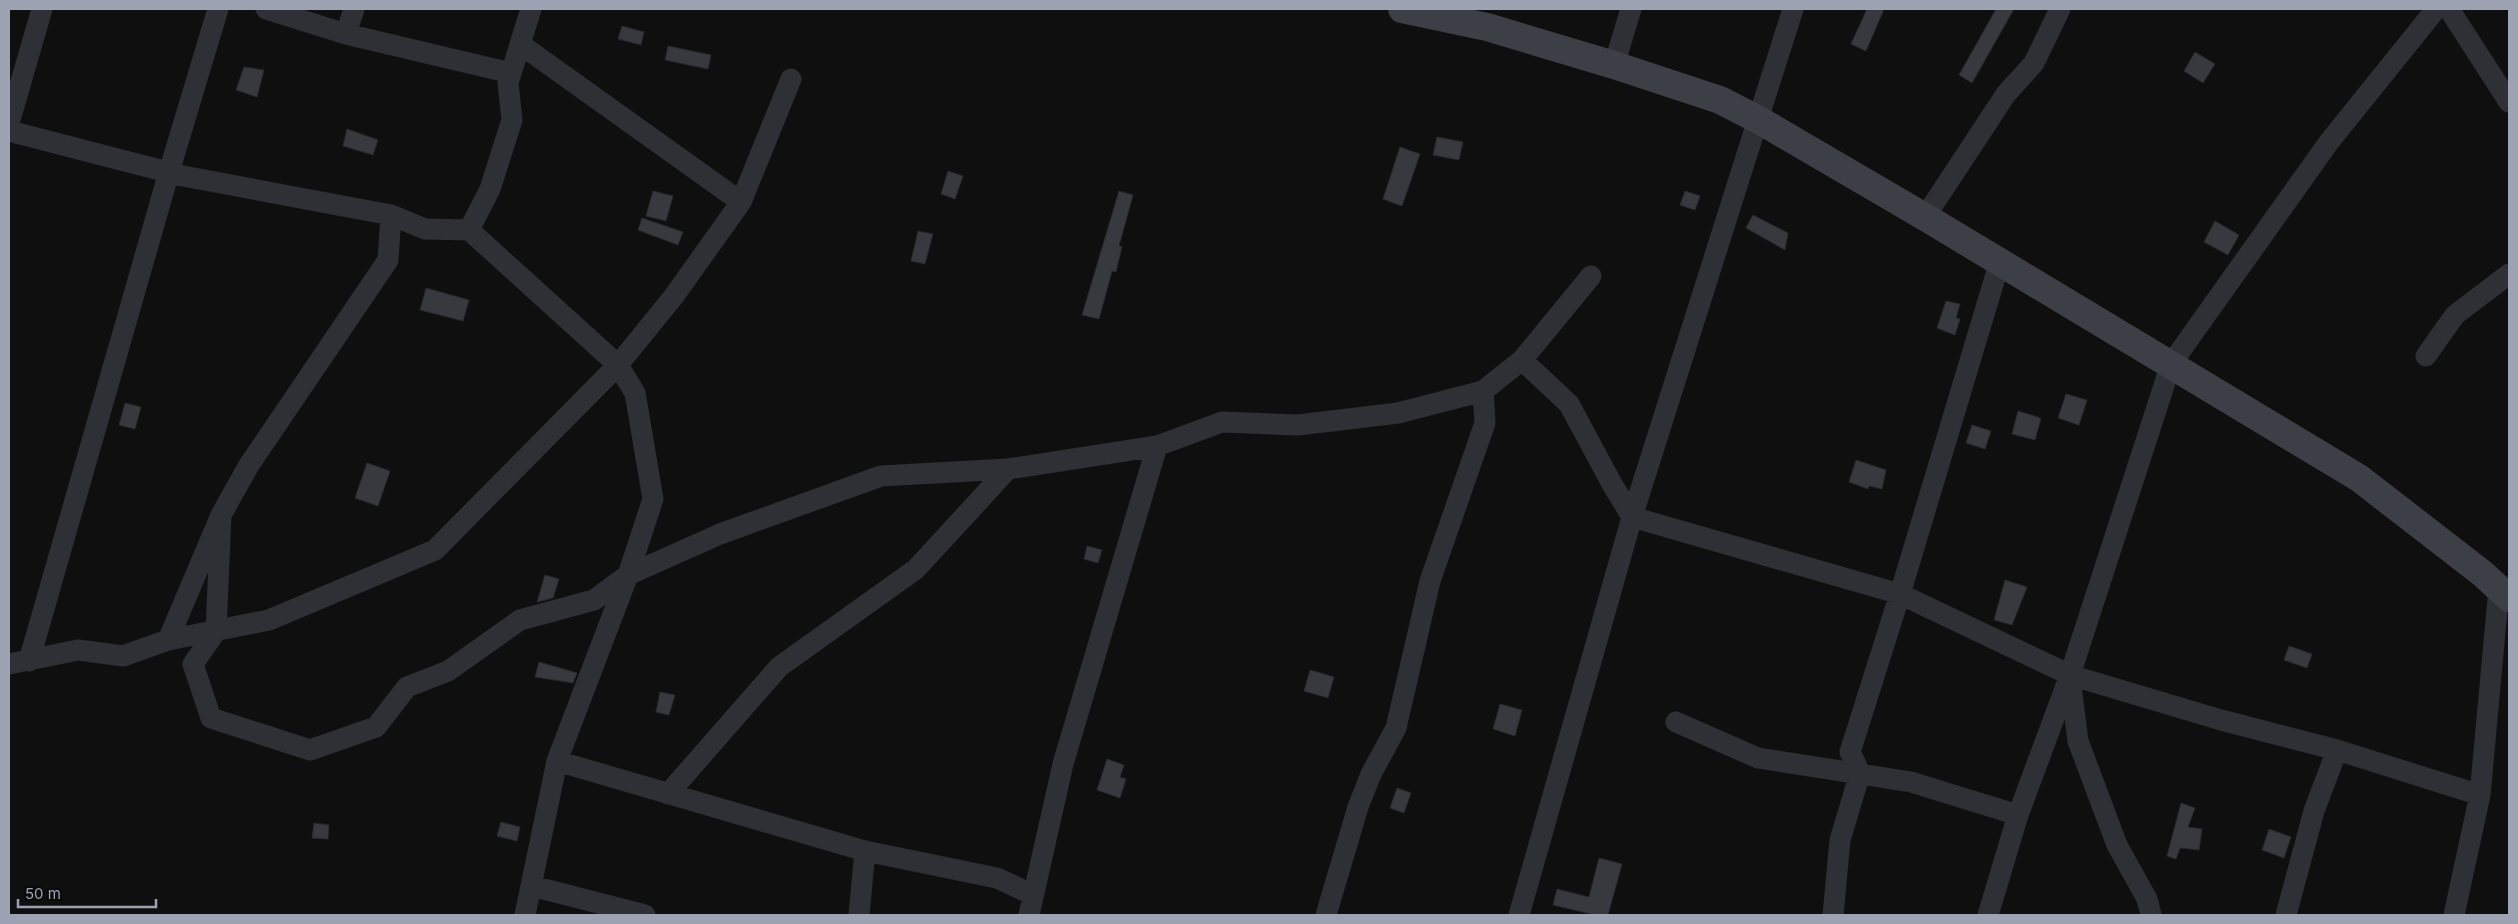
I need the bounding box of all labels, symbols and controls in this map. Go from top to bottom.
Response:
scale bar [18,876,155,908]
text: 50 m [25,884,61,903]

